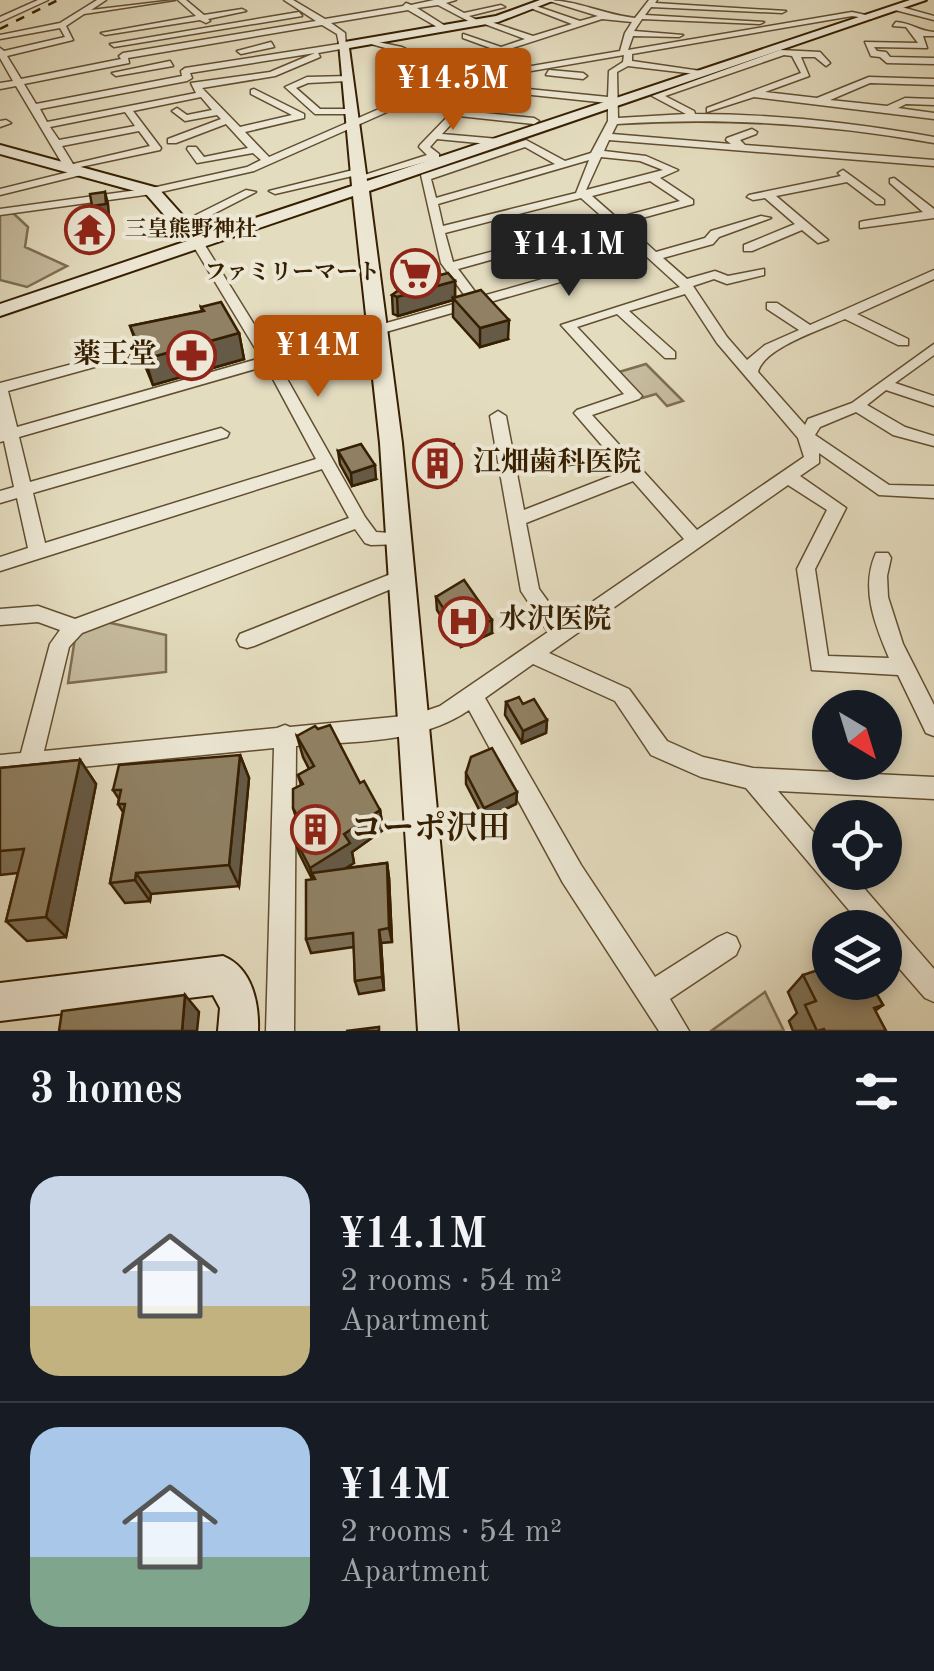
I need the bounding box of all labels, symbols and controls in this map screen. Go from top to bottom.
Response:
pin: ¥14.5M [372,48,534,133]
text: ¥14.5M [397,64,509,96]
temple icon: 三皇熊野神社 [64,204,116,256]
pin: ¥14.1M [488,214,650,299]
place label: 三皇熊野神社 [125,217,257,241]
text: ¥14.1M [513,230,625,262]
supermarket icon: ファミリーマート [389,247,441,299]
place label: ファミリーマート [204,261,380,284]
pin: ¥14M [259,315,377,400]
pharmacy icon: 薬王堂 [166,330,218,382]
text: ¥14M [276,331,360,363]
place label: 薬王堂 [73,339,157,370]
building icon: 江畑歯科医院 [412,438,464,490]
place label: 江畑歯科医院 [473,446,641,478]
hospital icon: 水沢医院 [438,595,490,647]
place label: 水沢医院 [499,603,611,635]
north arrow [812,690,902,780]
map controls [812,690,902,1000]
button: locate [812,800,902,890]
building icon: コーポ沢田 [289,804,341,856]
place label: コーポ沢田 [350,810,510,846]
button: layers [812,910,902,1000]
icon: filters [849,1064,904,1119]
text: 3 homes [30,1070,182,1112]
text: ¥14.1M [340,1215,487,1257]
icon: home [110,1216,230,1336]
text: 2 rooms · 54 m² [340,1266,562,1298]
text: Apartment [340,1306,490,1338]
text: ¥14M [340,1466,450,1508]
icon: home [110,1467,230,1587]
text: 2 rooms · 54 m² [340,1517,562,1549]
text: Apartment [340,1557,490,1589]

